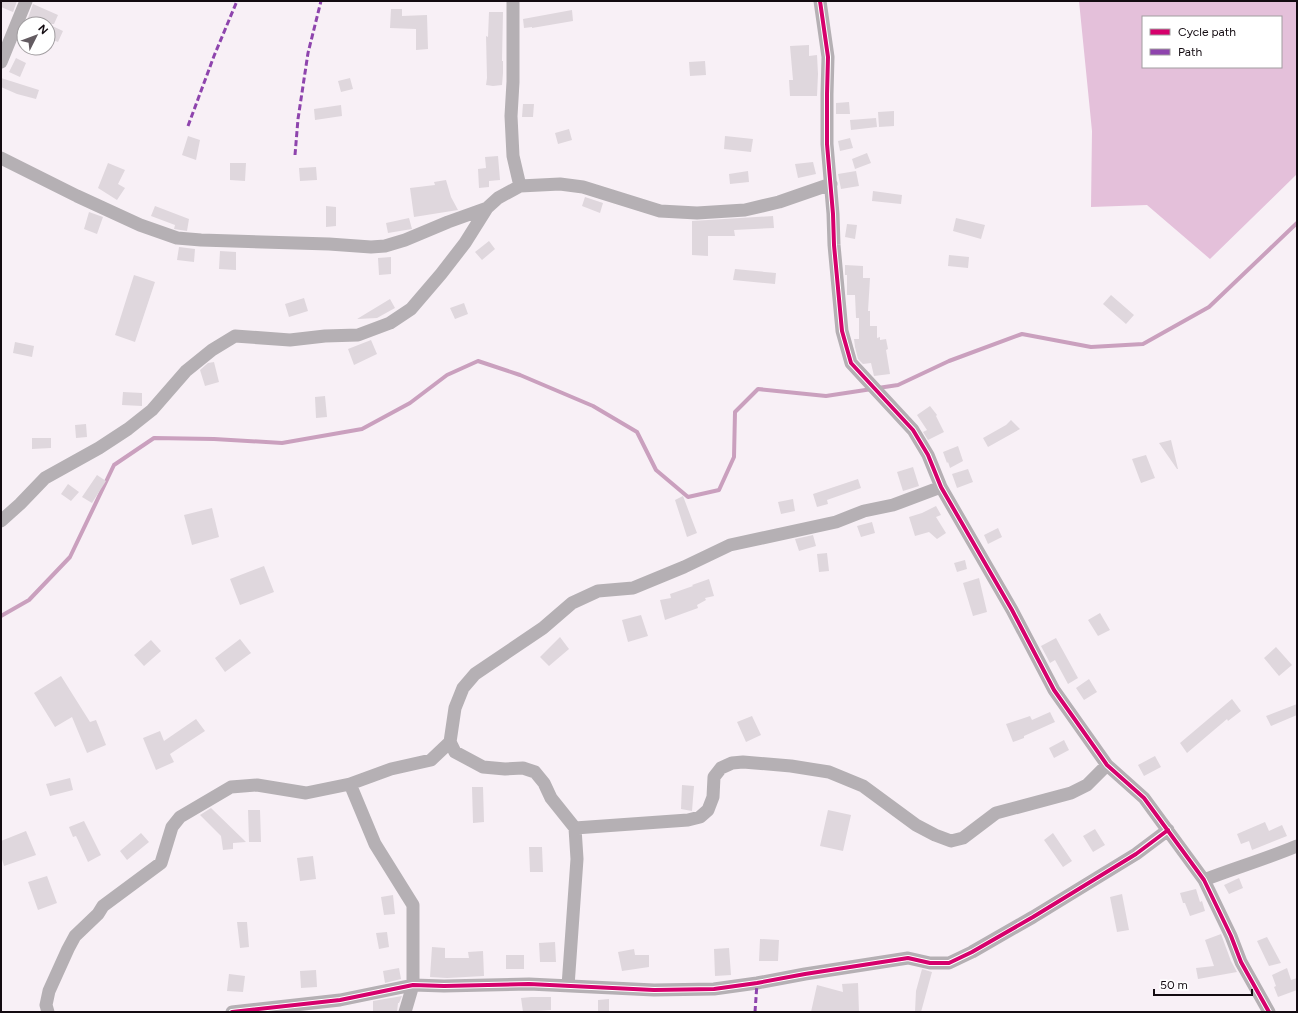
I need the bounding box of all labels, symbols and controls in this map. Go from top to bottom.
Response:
north arrow [16,16,56,56]
legend [1142,16,1282,68]
text: N [35,22,51,37]
text: Cycle path [1178,25,1236,39]
text: Path [1178,45,1202,59]
scale bar [1154,971,1252,997]
text: 50 m [1160,978,1188,992]

